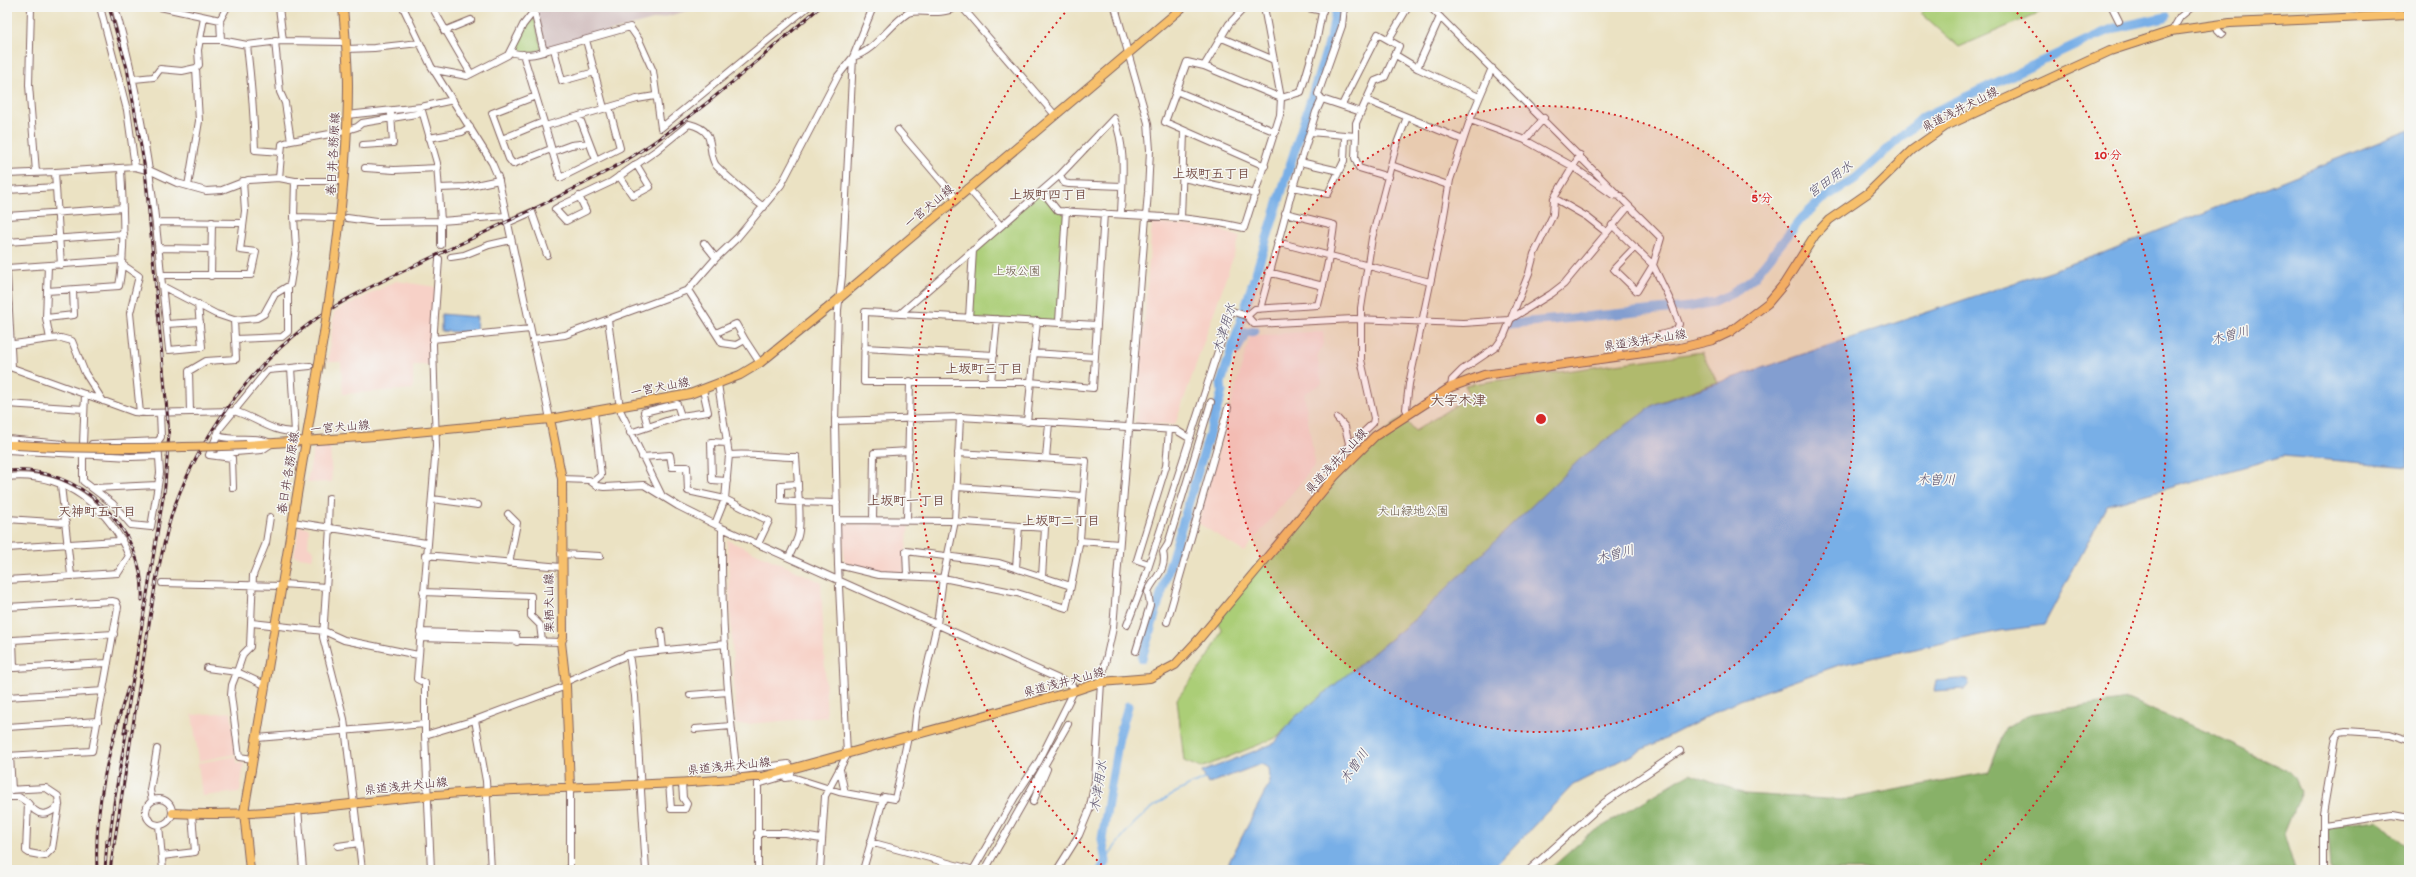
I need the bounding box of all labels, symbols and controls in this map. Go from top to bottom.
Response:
street label: 県道浅井犬山線 [1919,84,2001,134]
street label: 春日井各務原線 [324,112,342,196]
text: 10 分 [2094,148,2122,162]
water label: 宮田用水 [1805,158,1855,200]
district label: 上坂町五丁目 [1172,166,1250,181]
street label: 一宮犬山線 [902,181,956,231]
district label: 上坂町四丁目 [1009,187,1087,202]
text: 5 分 [1751,191,1773,205]
park label: 上坂公園 [993,264,1041,278]
water label: 木津用水 [1209,301,1239,355]
water label: 木曽川 [2209,323,2251,347]
street label: 県道浅井犬山線 [1602,327,1688,353]
district label: 上坂町三丁目 [945,361,1023,376]
street label: 一宮犬山線 [629,374,691,400]
district label: 大字木津 [1430,392,1486,409]
centre of rings [1534,412,1548,426]
street label: 一宮犬山線 [309,417,371,437]
street label: 県道浅井犬山線 [1302,426,1370,496]
street label: 春日井各務原線 [275,430,301,516]
water label: 木曽川 [1916,472,1956,487]
district label: 上坂町一丁目 [867,493,945,508]
district label: 天神町五丁目 [58,504,136,519]
park label: 犬山緑地公園 [1377,504,1449,518]
district label: 上坂町二丁目 [1022,513,1100,528]
water label: 木曽川 [1594,542,1636,566]
street label: 栗栖犬山線 [541,573,557,633]
street label: 県道浅井犬山線 [1022,664,1106,700]
water label: 木曽川 [1337,746,1371,786]
street label: 県道浅井犬山線 [686,755,772,777]
water label: 木津用水 [1087,759,1109,813]
street label: 県道浅井犬山線 [363,775,449,797]

